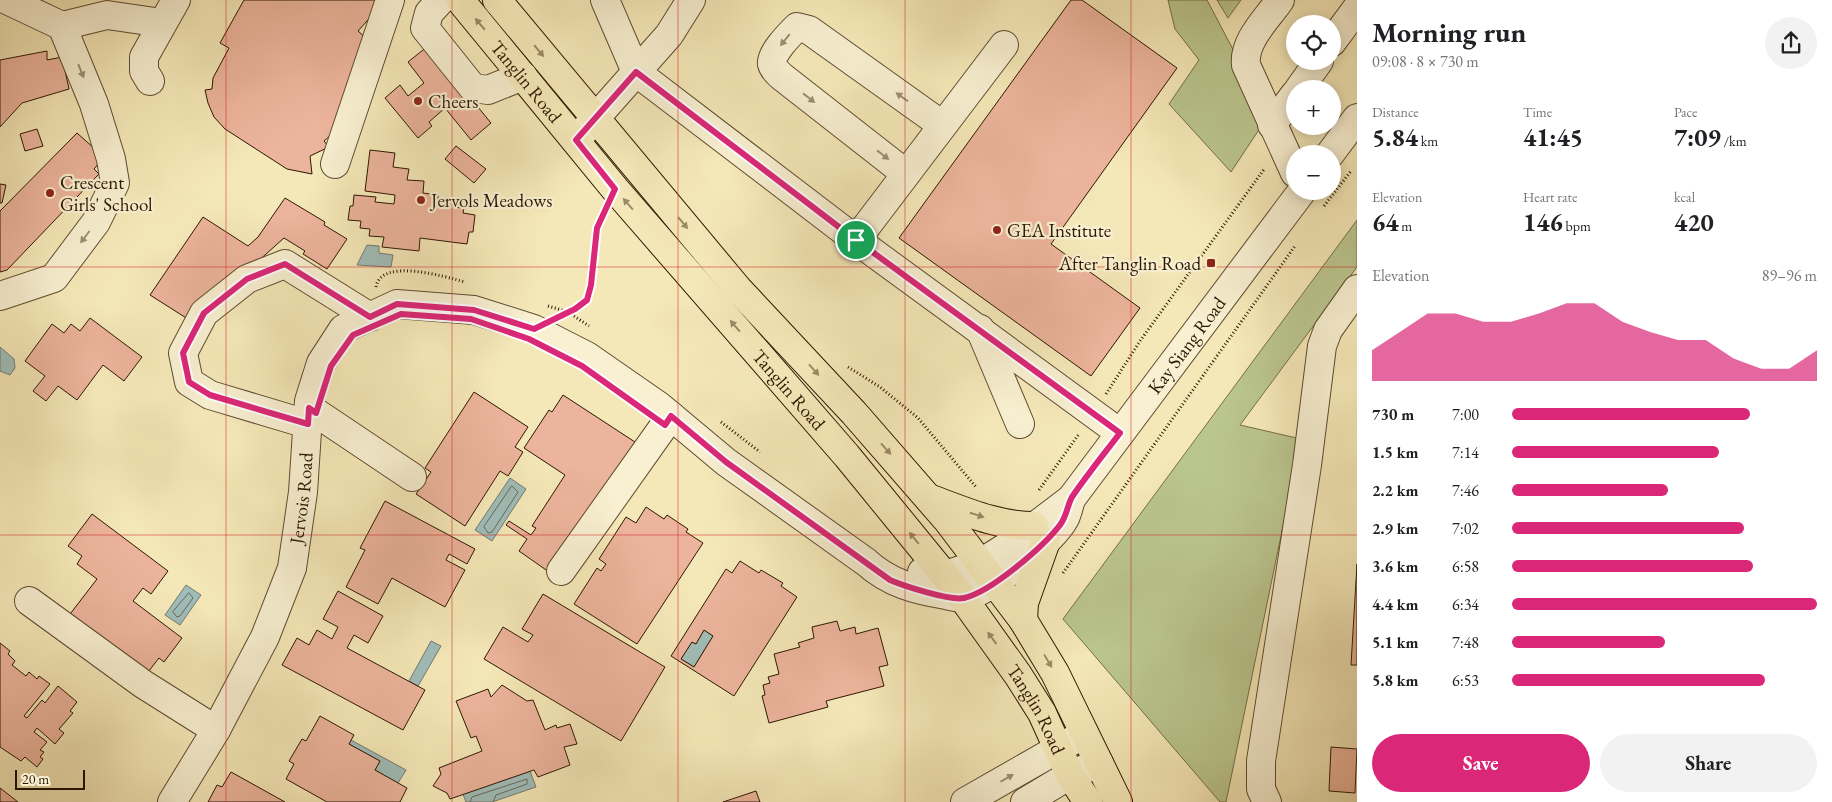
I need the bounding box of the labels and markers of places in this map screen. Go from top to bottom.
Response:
place label: Cheers [428,89,478,114]
marker: Cheers [412,95,424,107]
place label: Crescent Girls' School [60,170,153,217]
marker: Crescent Girls' School [44,187,56,199]
place label: Jervols Meadows [429,188,552,213]
marker: Jervols Meadows [415,194,427,206]
place label: GEA Institute [1007,218,1111,243]
pin [835,219,877,261]
marker: GEA Institute [991,224,1003,236]
place label: After Tanglin Road [1058,251,1201,276]
marker: After Tanglin Road [1205,257,1217,269]

